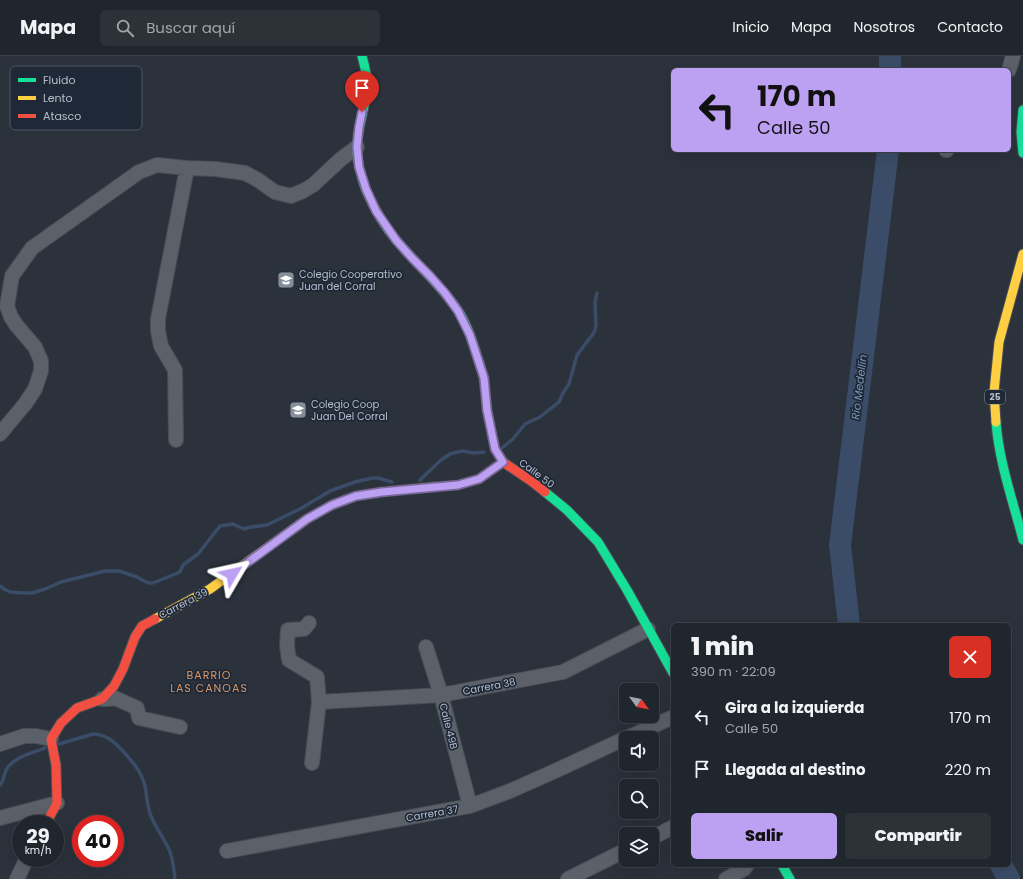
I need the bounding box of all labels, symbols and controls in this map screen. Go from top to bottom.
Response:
search box [100,10,380,46]
text: Mapa [20,14,76,41]
icon: search [114,17,136,39]
text: Buscar aquí [146,17,235,38]
text: Inicio [732,17,769,37]
text: Mapa [791,17,832,37]
text: Nosotros [854,17,915,37]
text: Contacto [937,17,1003,37]
legend [10,66,142,130]
pin [345,71,379,112]
text: Fluido [43,72,75,88]
icon: arrive [351,77,373,99]
text: 170 m [757,77,836,116]
icon: left [691,84,743,136]
text: Lento [43,90,73,106]
text: Atasco [43,108,81,124]
text: Calle 50 [757,115,831,140]
place label: Colegio Cooperativo Juan del Corral [299,267,402,294]
school or university icon: Colegio Cooperativo Juan del Corral [276,270,296,290]
water label: Río Medellín [847,354,871,420]
road number: 25 [985,390,1005,404]
place label: Colegio Coop Juan Del Corral [311,397,388,424]
school or university icon: Colegio Coop Juan Del Corral [288,400,308,420]
street label: Calle 50 [516,455,558,492]
position arrow [211,553,253,595]
street label: Carrera 39 [156,584,210,623]
text: 1 min [691,630,754,663]
button: close [949,636,991,678]
text: 390 m · 22:09 [691,662,776,681]
district label: BARRIO LAS CANOAS [170,667,248,696]
street label: Carrera 38 [461,674,517,699]
north arrow [619,683,659,723]
map controls [619,683,659,867]
text: Gira a la izquierda [725,697,864,718]
street label: Calle 49B [436,702,461,751]
icon: left [691,706,713,728]
text: 170 m [949,707,991,728]
text: Calle 50 [725,719,778,738]
button: sound [619,731,659,771]
icon: arrive [691,758,713,780]
text: Llegada al destino [725,759,866,780]
text: 220 m [945,759,991,780]
button: search [619,779,659,819]
street label: Carrera 37 [405,801,460,825]
button: Salir [691,813,837,859]
button: Compartir [845,813,991,859]
speed limit sign: 40 [72,815,124,867]
text: 29 [26,822,50,850]
button: layers [619,827,659,867]
text: km/h [25,843,51,858]

